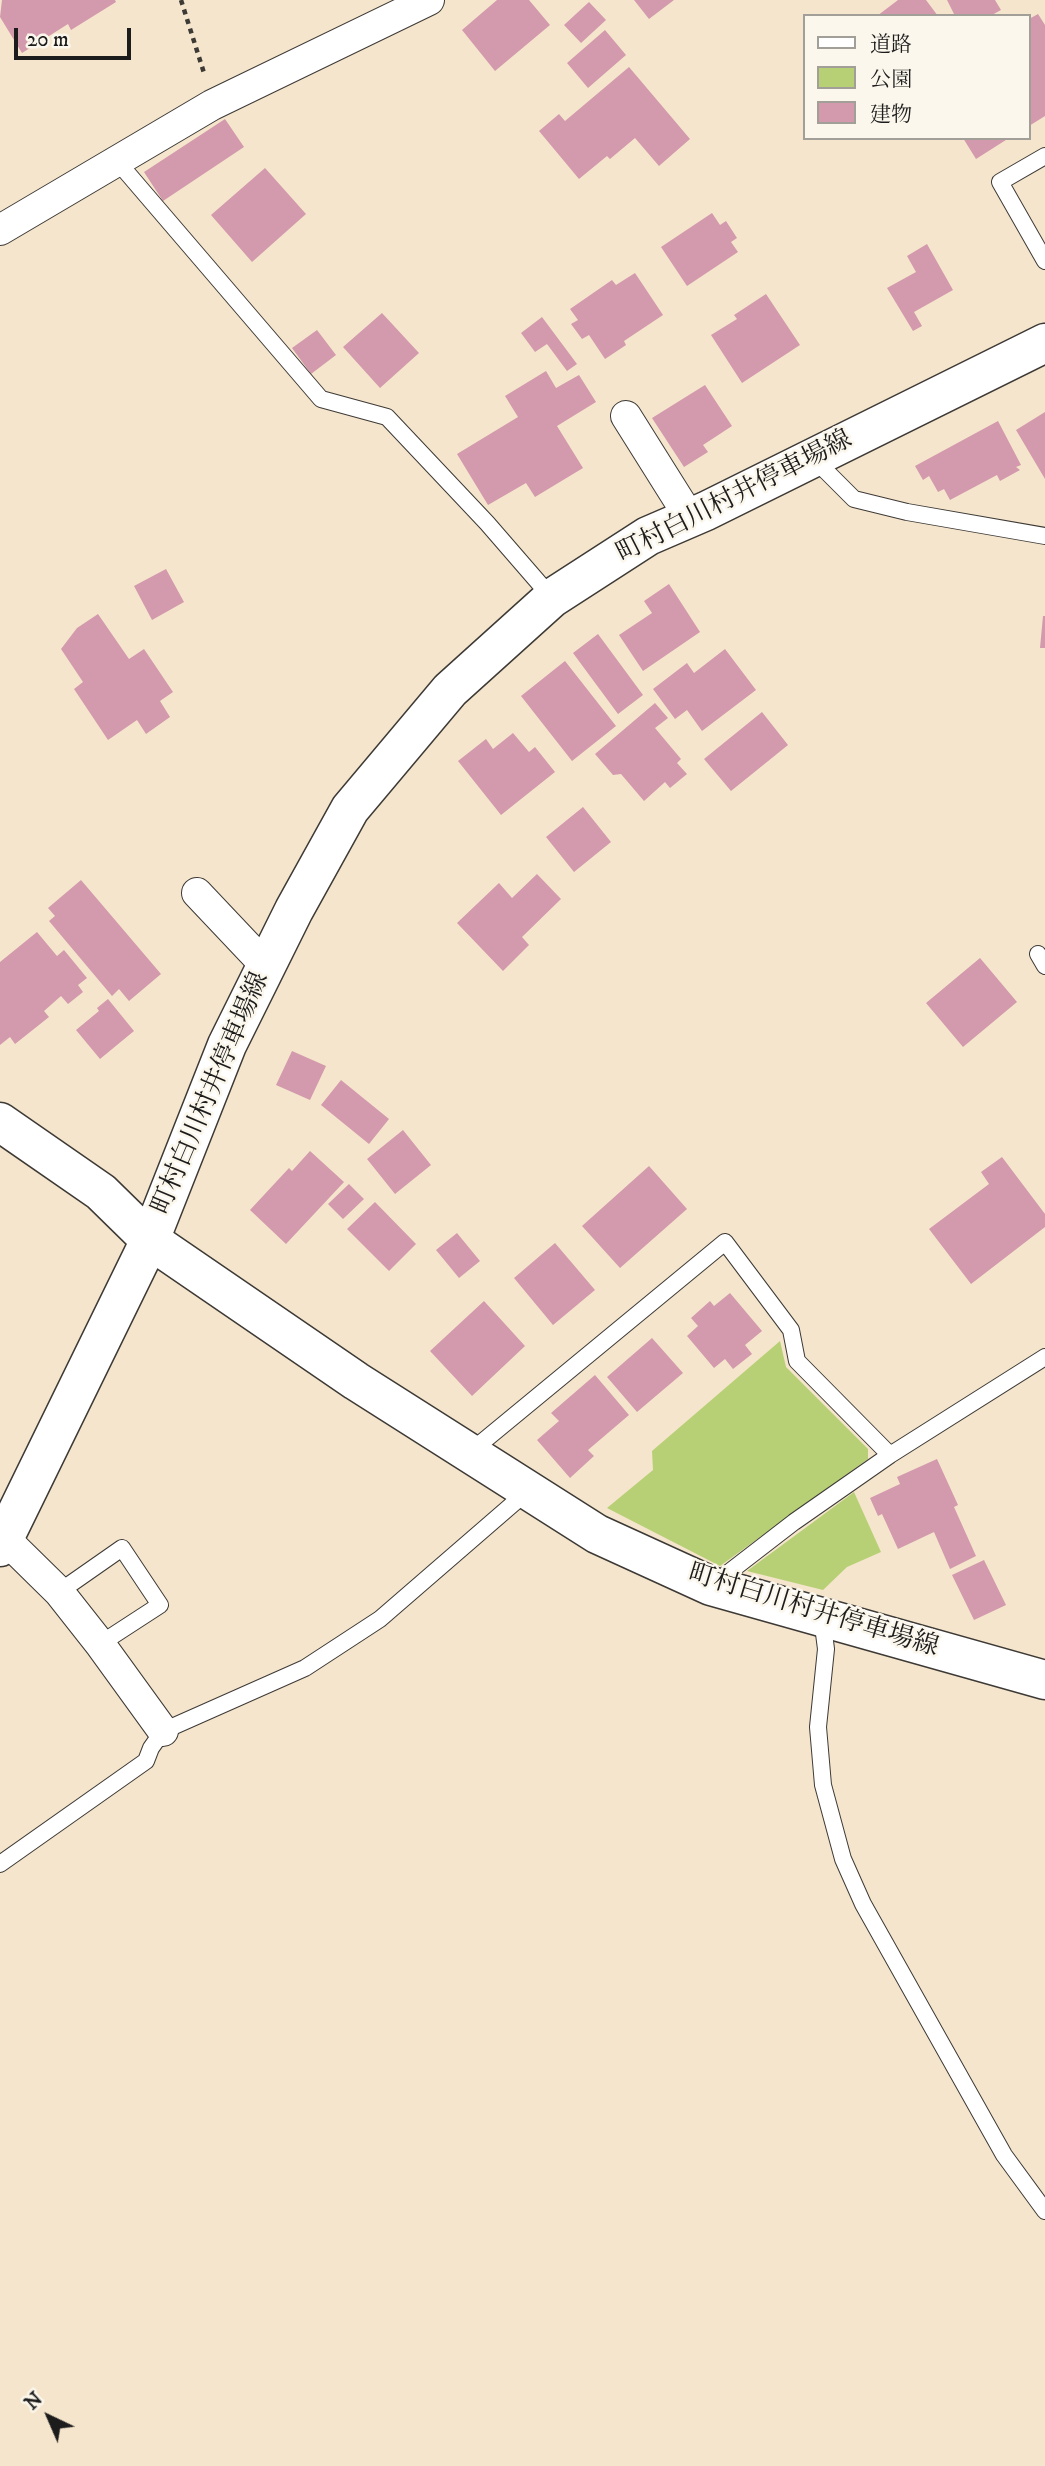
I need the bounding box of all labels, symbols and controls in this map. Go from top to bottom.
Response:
scale bar [18,14,135,58]
legend [804,14,1031,140]
text: 20 m [27,27,69,53]
text: 道路 [870,32,912,58]
text: 公園 [870,67,912,93]
text: 建物 [870,102,912,128]
street label: 町村白川村井停車場線 [612,425,858,571]
street label: 町村白川村井停車場線 [147,968,277,1220]
street label: 町村白川村井停車場線 [684,1559,942,1665]
north arrow [14,2382,84,2452]
text: N [20,2388,48,2415]

